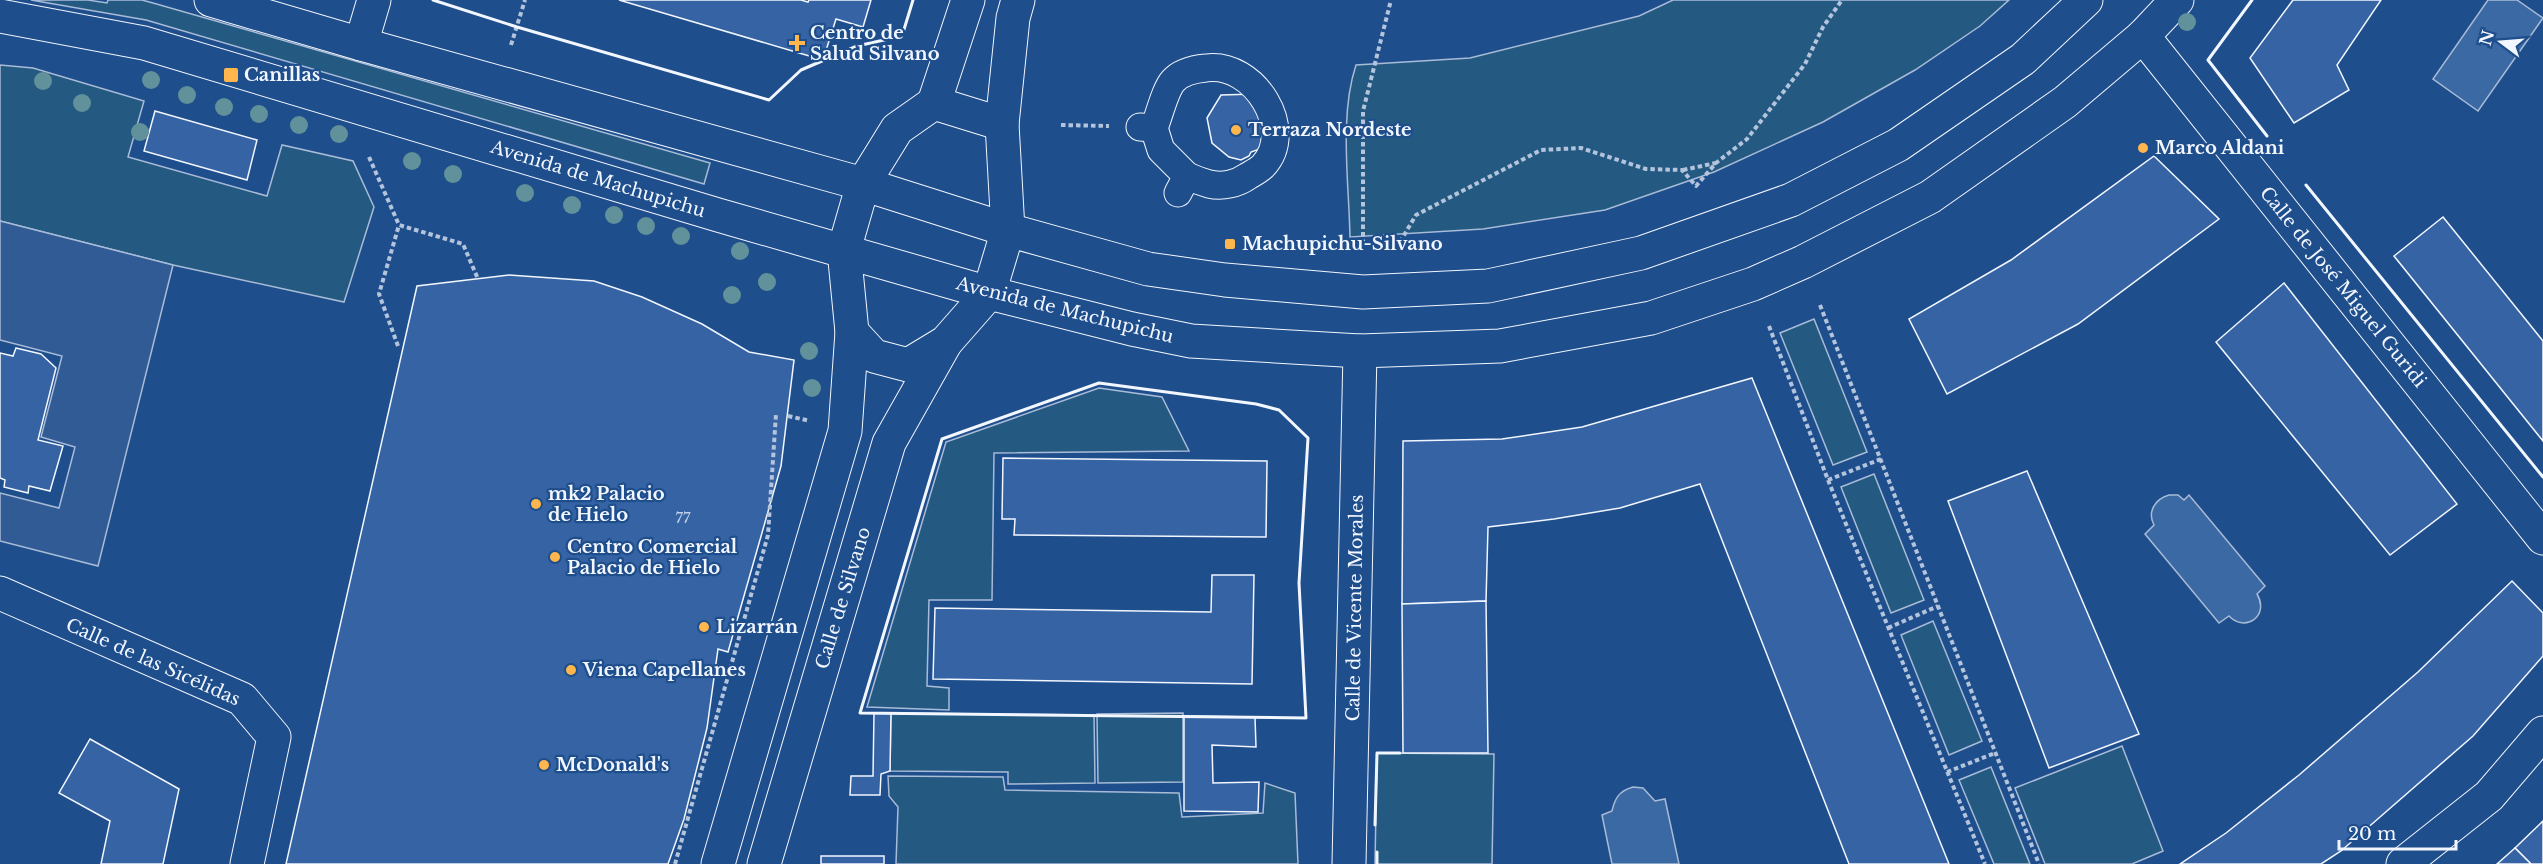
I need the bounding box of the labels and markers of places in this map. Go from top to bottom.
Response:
place label: Centro de Salud Silvano [810,22,940,65]
marker: Centro de Salud Silvano [788,34,806,52]
place label: Canillas [244,64,320,86]
marker: Canillas [222,66,240,84]
place label: Terraza Nordeste [1248,119,1412,141]
marker: Terraza Nordeste [1229,123,1243,137]
place label: Marco Aldani [2155,137,2285,159]
marker: Marco Aldani [2136,141,2150,155]
place label: Machupichu-Silvano [1242,233,1443,255]
marker: Machupichu-Silvano [1223,237,1237,251]
place label: mk2 Palacio de Hielo [548,483,665,526]
marker: mk2 Palacio de Hielo [529,497,543,511]
place label: Centro Comercial Palacio de Hielo [567,536,738,579]
marker: Centro Comercial Palacio de Hielo [548,550,562,564]
place label: Lizarrán [716,616,798,638]
marker: Lizarrán [697,620,711,634]
place label: Viena Capellanes [582,659,746,681]
marker: Viena Capellanes [564,663,578,677]
place label: McDonald's [556,754,669,776]
marker: McDonald's [537,758,551,772]

